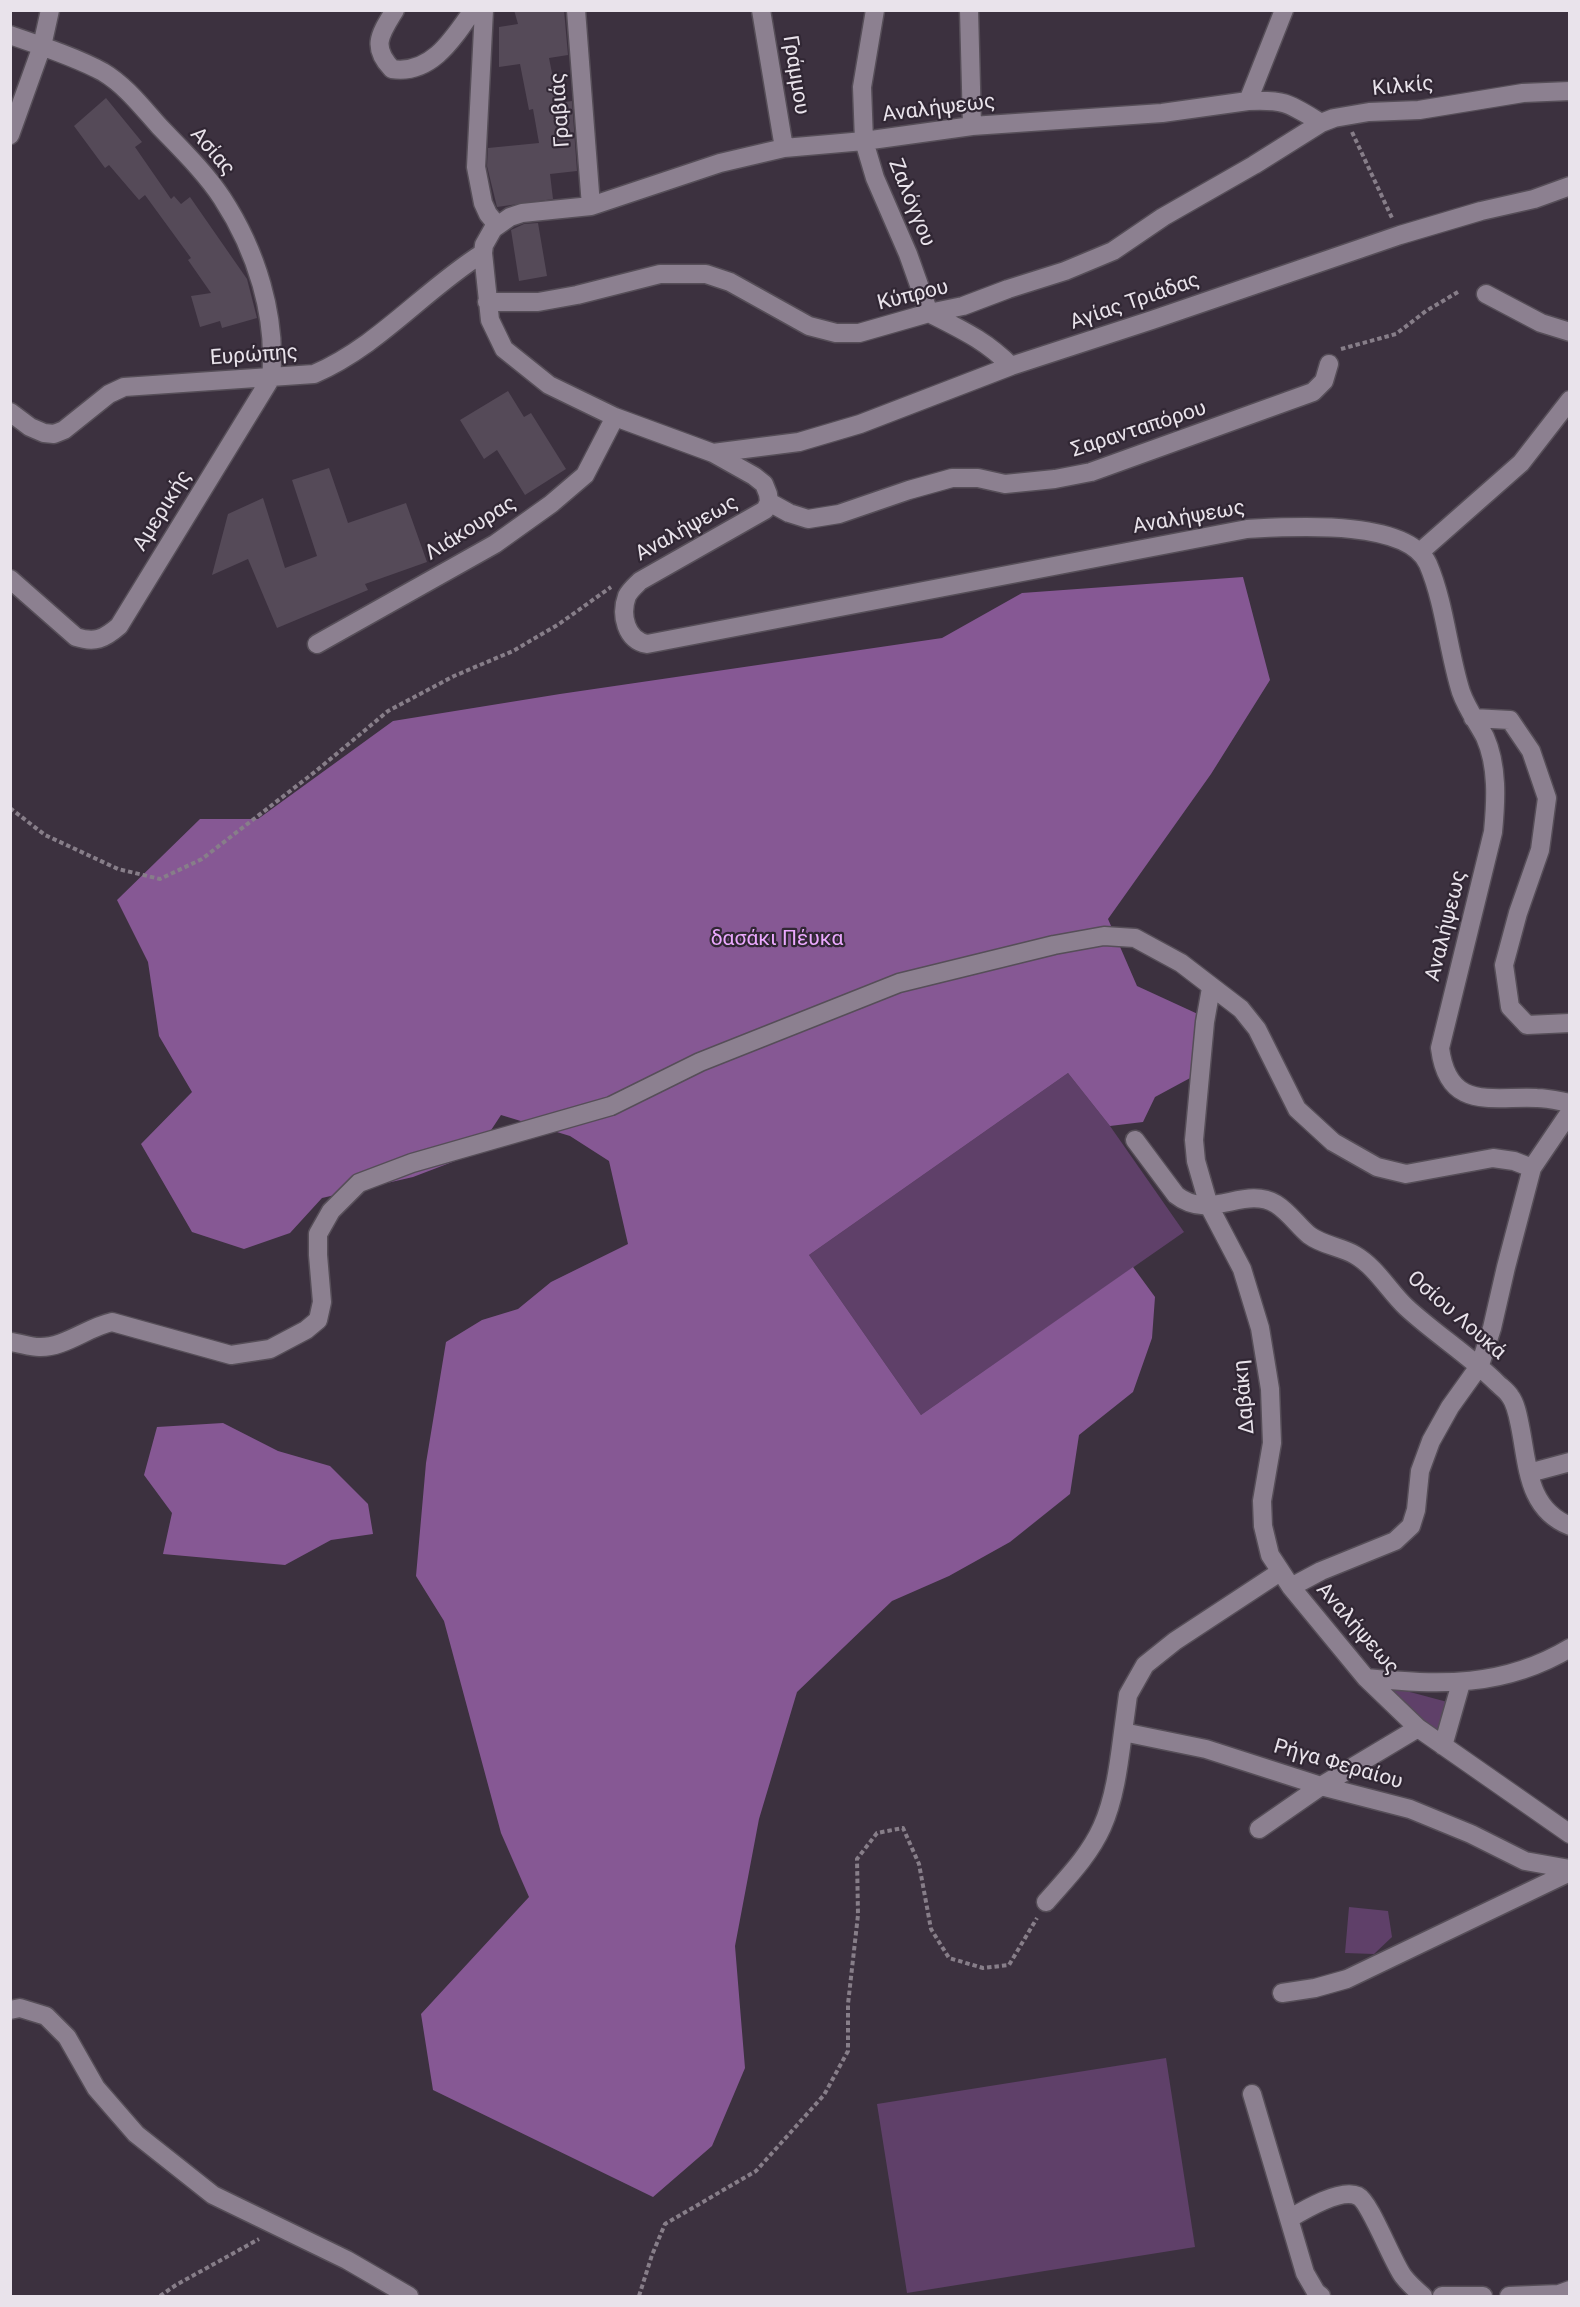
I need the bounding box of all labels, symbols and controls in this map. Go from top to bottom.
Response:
street label: Γράμμου [776,34,814,116]
street label: Γραβιάς [546,72,576,148]
street label: Κιλκίς [1371,72,1435,102]
street label: Αναλήψεως [881,90,997,128]
street label: Ασίας [184,123,240,181]
street label: Ζαλόγγου [882,156,940,250]
street label: Αγίας Τριάδας [1067,268,1203,336]
street label: Κύπρου [875,275,951,317]
street label: Ευρώπης [209,340,299,372]
street label: Σαρανταπόρου [1068,396,1210,464]
street label: Αμερικής [128,466,198,556]
street label: Αναλήψεως [631,490,743,568]
street label: Λιάκουρας [421,491,521,567]
street label: Αναλήψεως [1131,496,1247,540]
street label: Αναλήψεως [1421,868,1473,984]
park label: δασάκι Πέυκα [711,927,843,953]
street label: Οσίου Λουκά [1402,1266,1510,1366]
street label: Δαβάκη [1229,1359,1261,1435]
street label: Αναλήψεως [1310,1578,1404,1680]
street label: Ρήγα Φεραίου [1271,1735,1405,1795]

